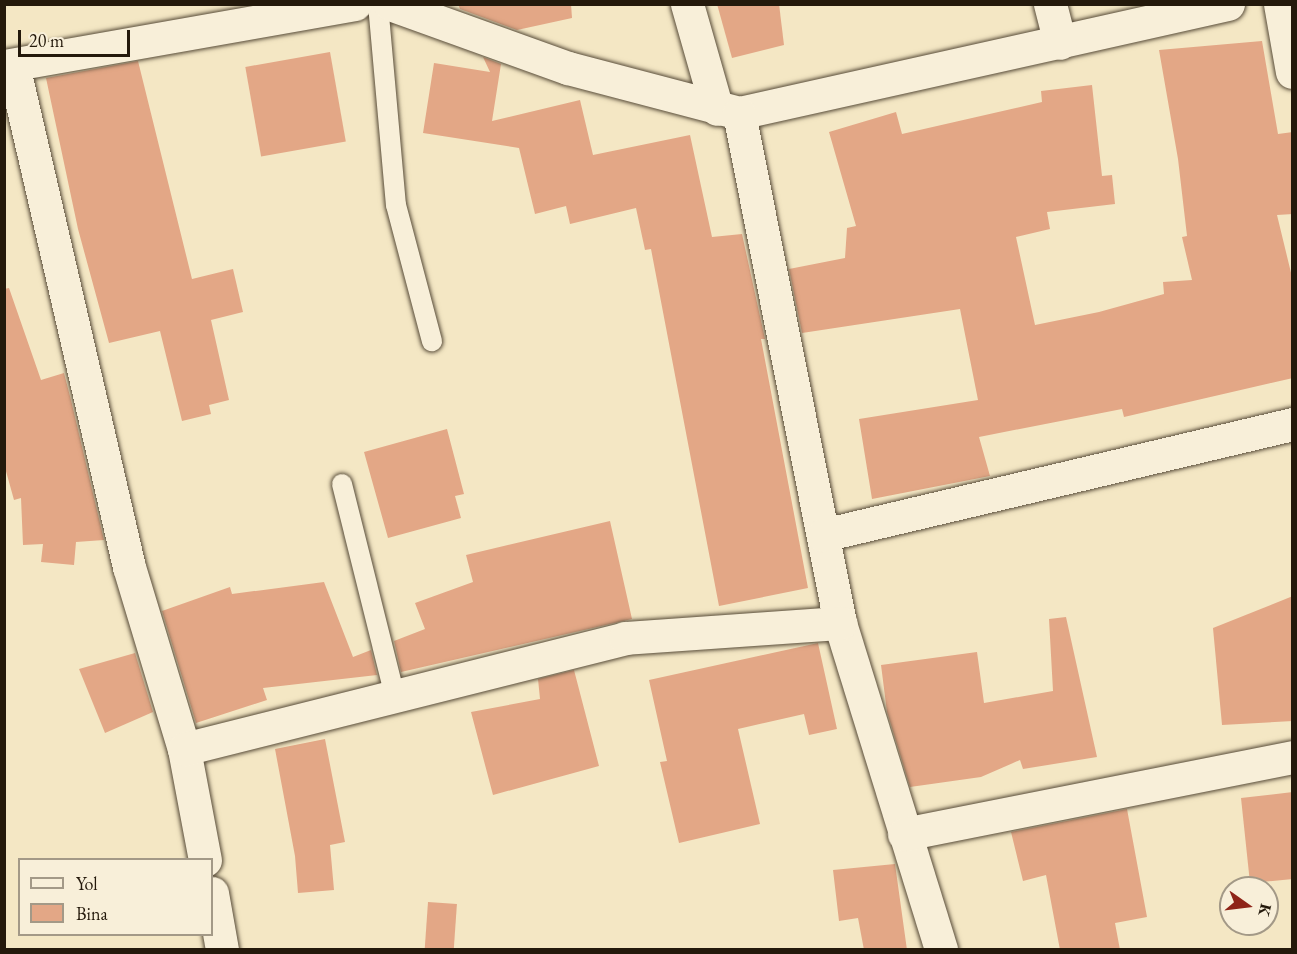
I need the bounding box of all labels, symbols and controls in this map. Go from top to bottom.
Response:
scale bar [21,18,134,56]
text: 20 m [29,29,64,52]
legend [18,858,213,936]
text: Yol [76,872,98,895]
north arrow [1219,876,1279,936]
text: Bina [76,902,108,925]
text: K [1253,902,1277,918]

